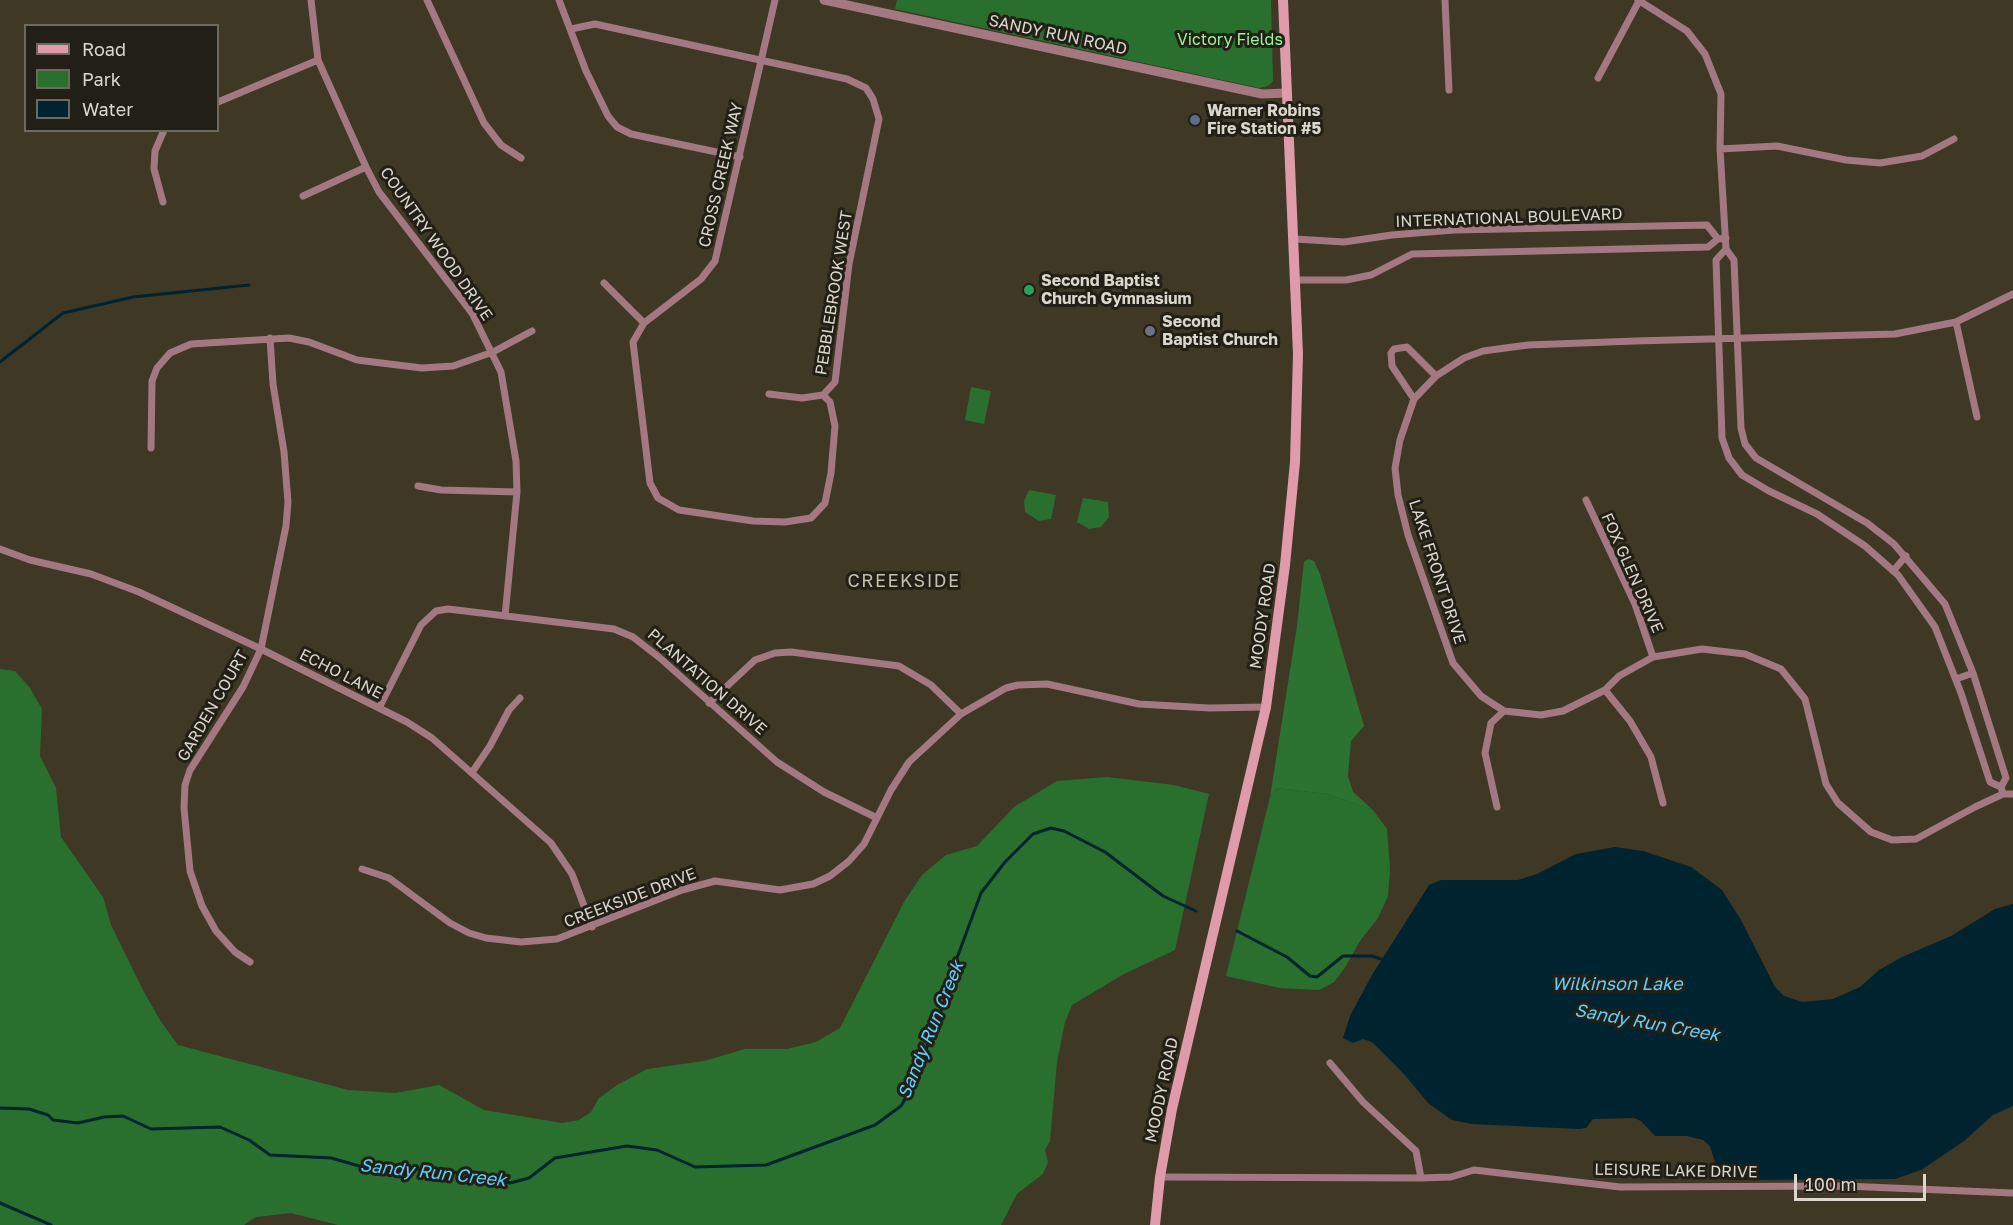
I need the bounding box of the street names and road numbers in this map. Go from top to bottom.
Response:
street label: SANDY RUN ROAD [987,11,1129,59]
street label: CROSS CREEK WAY [695,101,747,249]
street label: COUNTRY WOOD DRIVE [376,164,496,324]
street label: INTERNATIONAL BOULEVARD [1395,204,1623,232]
street label: PEBBLEBROOK WEST [812,210,856,376]
street label: LAKE FRONT DRIVE [1405,497,1469,647]
street label: FOX GLEN DRIVE [1597,510,1667,636]
street label: MOODY ROAD [1246,562,1280,670]
street label: PLANTATION DRIVE [644,625,770,739]
street label: ECHO LANE [296,645,386,703]
street label: GARDEN COURT [174,647,252,765]
street label: CREEKSIDE DRIVE [561,864,699,932]
street label: MOODY ROAD [1142,1036,1182,1144]
street label: LEISURE LAKE DRIVE [1594,1160,1758,1182]

